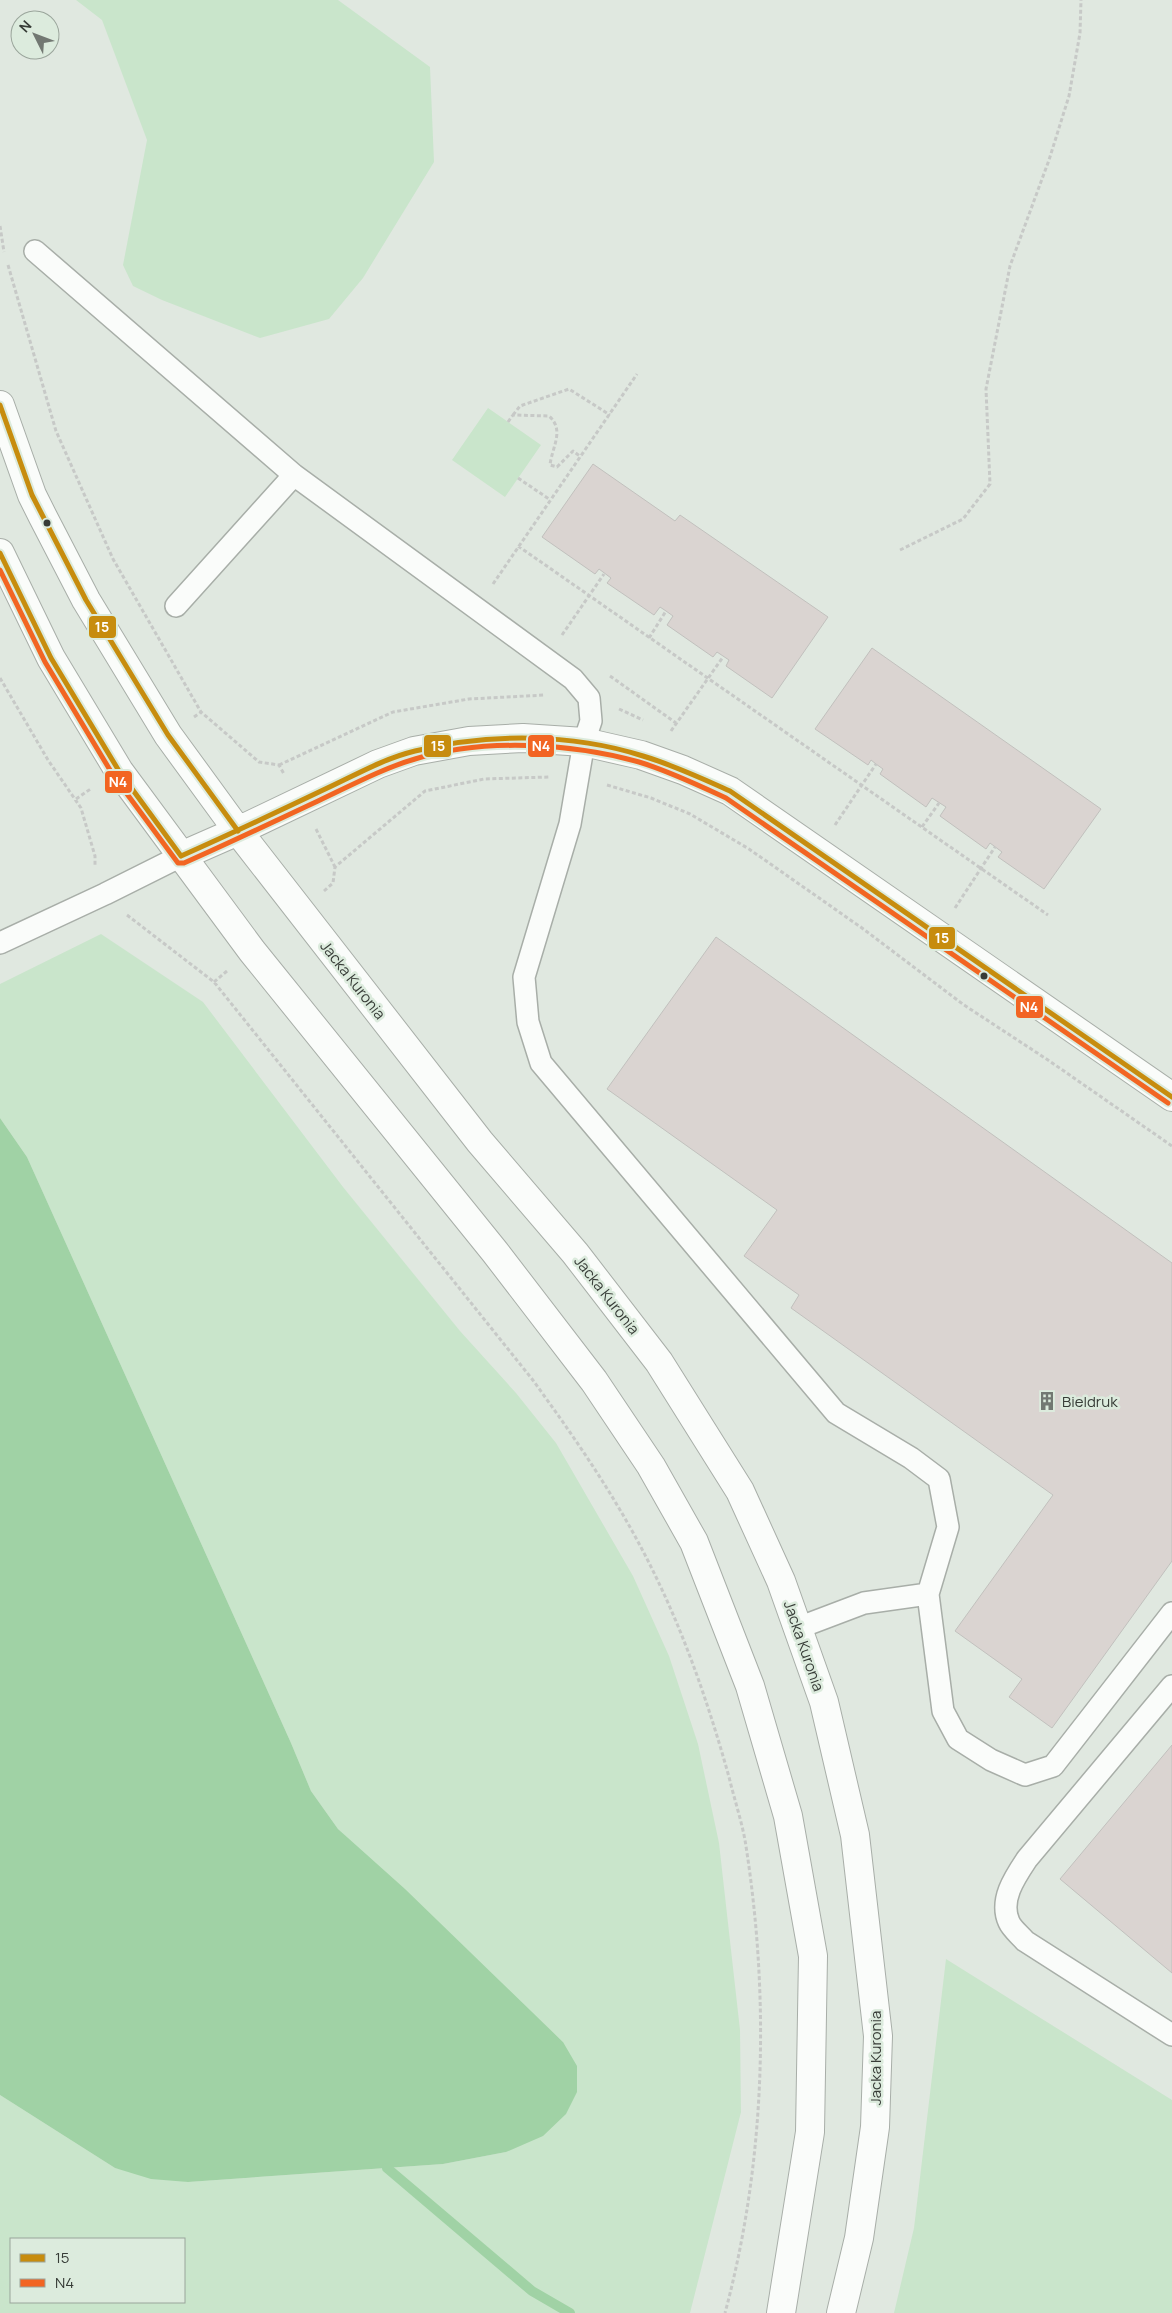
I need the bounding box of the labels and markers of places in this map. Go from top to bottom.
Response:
unlabelled marker [42,518,52,528]
unlabelled marker [979,971,989,981]
building icon: Bieldruk [1036,1390,1058,1412]
place label: Bieldruk [1062,1391,1118,1412]

